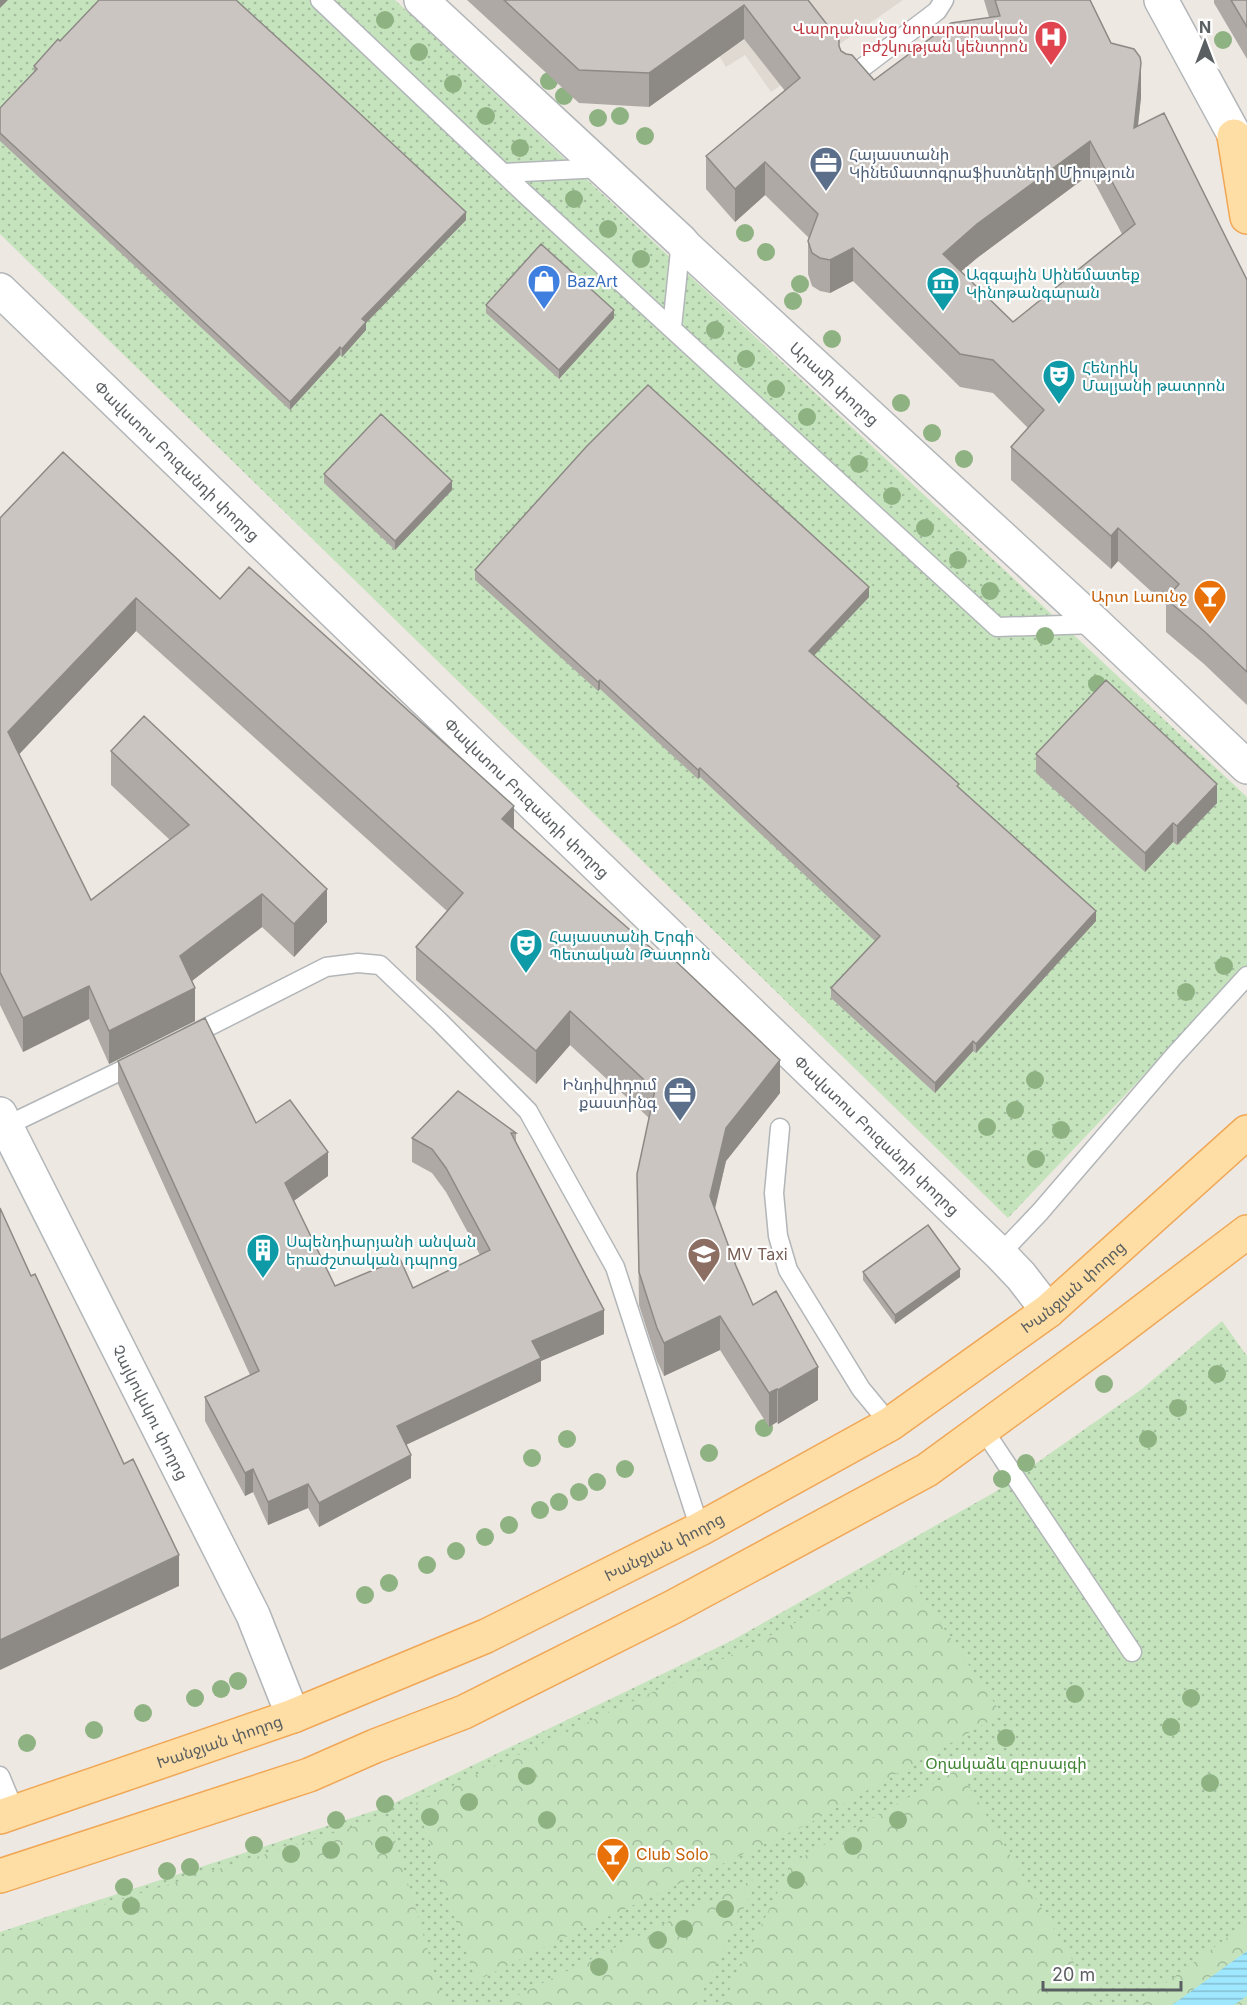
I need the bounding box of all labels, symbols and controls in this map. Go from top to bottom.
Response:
north arrow [1175,12,1235,72]
text: N [1199,17,1211,37]
place label: Վարդանանց նորարարական բժշկության կենտրոն [792,18,1028,56]
hospital icon: Վարդանանց նորարարական բժշկության կենտրոն [1033,19,1069,66]
place label: Հայաստանի Կինեմատոգրաֆիստների Միություն [849,144,1135,182]
office icon: Հայաստանի Կինեմատոգրաֆիստների Միություն [808,145,844,192]
shop icon: BazArt [526,263,562,310]
place label: Ազգային Սինեմատեք Կինոթանգարան [966,264,1140,302]
museum icon: Ազգային Սինեմատեք Կինոթանգարան [925,265,961,312]
place label: BazArt [567,271,618,291]
street label: Արամի փողոց [786,337,883,430]
place label: Հենրիկ Մալյանի թատրոն [1082,357,1225,395]
theatre icon: Հենրիկ Մալյանի թատրոն [1041,358,1077,405]
street label: Փավստոս Բուզանդի փողոց [90,377,264,545]
bar icon: Արտ Լաունջ [1192,578,1228,625]
place label: Արտ Լաունջ [1091,586,1187,606]
street label: Փավստոս Բուզանդի փողոց [440,714,614,882]
place label: Հայաստանի Երգի Պետական Թատրոն [549,926,711,964]
theatre icon: Հայաստանի Երգի Պետական Թատրոն [508,927,544,974]
street label: Փավստոս Բուզանդի փողոց [790,1051,964,1220]
place label: Ինդիվիդում քաստինգ [562,1074,658,1112]
office icon: Ինդիվիդում քաստինգ [662,1075,698,1122]
place label: Սպենդիարյանի անվան երաժշտական դպրոց [286,1231,476,1269]
building icon: Սպենդիարյանի անվան երաժշտական դպրոց [245,1232,281,1279]
school or university icon: MV Taxi [686,1236,722,1283]
street label: Խանջյան փողոց [1017,1236,1129,1337]
place label: MV Taxi [727,1244,788,1264]
street label: Չայկովսկու փողոց [108,1341,193,1483]
street label: Խանջյան փողոց [601,1508,727,1585]
street label: Խանջյան փողոց [154,1710,285,1772]
park label: Օղակաձև զբոսայգի [925,1753,1087,1773]
bar icon: Club Solo [595,1836,631,1883]
place label: Club Solo [636,1844,709,1864]
scale bar [1043,1954,1181,1992]
text: 20 m [1052,1964,1095,1985]

